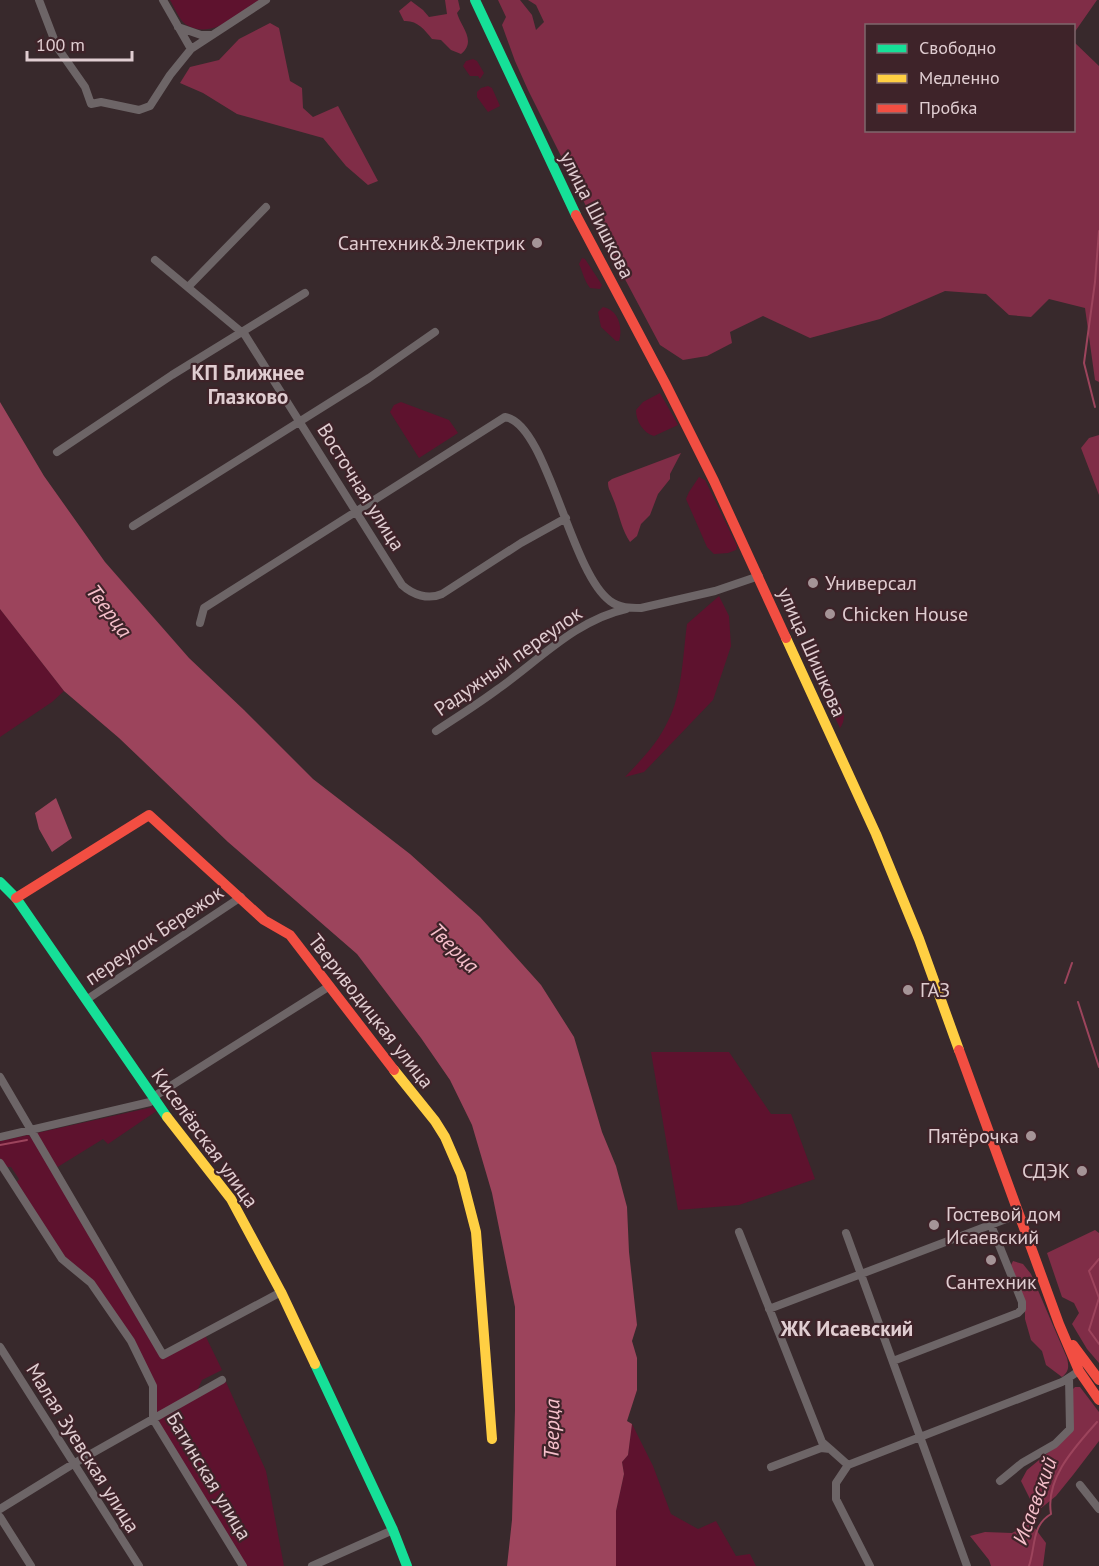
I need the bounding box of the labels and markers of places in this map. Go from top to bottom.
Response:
place label: Сантехник&Электрик [338,230,525,256]
marker: Сантехник&Электрик [530,236,544,250]
place label: Универсал [825,570,917,596]
marker: Универсал [806,576,820,590]
place label: Chicken House [842,601,968,627]
marker: Chicken House [823,607,837,621]
place label: ГАЗ [920,977,950,1003]
marker: ГАЗ [901,983,915,997]
place label: Пятёрочка [928,1123,1019,1149]
marker: Пятёрочка [1024,1129,1038,1143]
place label: СДЭК [1022,1158,1070,1184]
marker: СДЭК [1075,1164,1089,1178]
place label: Гостевой дом Исаевский [946,1201,1061,1250]
marker: Гостевой дом Исаевский [927,1218,941,1232]
marker: Сантехник [984,1253,998,1267]
place label: Сантехник [945,1269,1037,1295]

